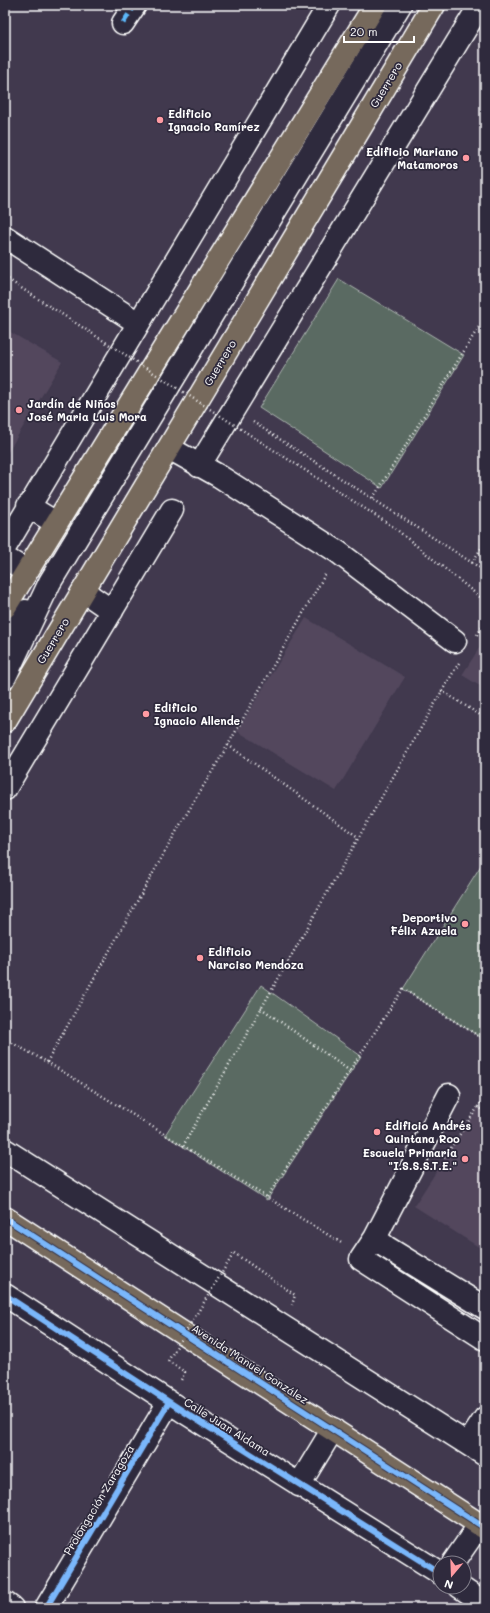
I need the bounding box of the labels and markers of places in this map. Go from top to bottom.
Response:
place label: Edificio Ignacio Ramírez [168,106,260,134]
marker: Edificio Ignacio Ramírez [155,115,165,125]
place label: Edificio Mariano Matamoros [366,144,458,172]
marker: Edificio Mariano Matamoros [461,153,471,163]
place label: Jardín de Niños José Maria Luis Mora [27,396,147,424]
marker: Jardín de Niños José Maria Luis Mora [14,405,24,415]
place label: Edificio Ignacio Allende [154,700,241,728]
marker: Edificio Ignacio Allende [141,709,151,719]
place label: Deportivo Félix Azuela [390,910,457,938]
marker: Deportivo Félix Azuela [460,919,470,929]
place label: Edificio Narciso Mendoza [208,944,304,972]
marker: Edificio Narciso Mendoza [195,953,205,963]
place label: Edificio Andrés Quintana Roo [385,1118,472,1146]
marker: Edificio Andrés Quintana Roo [372,1127,382,1137]
place label: Escuela Primaria "I.S.S.S.T.E." [363,1145,457,1173]
marker: Escuela Primaria "I.S.S.S.T.E." [460,1154,470,1164]

